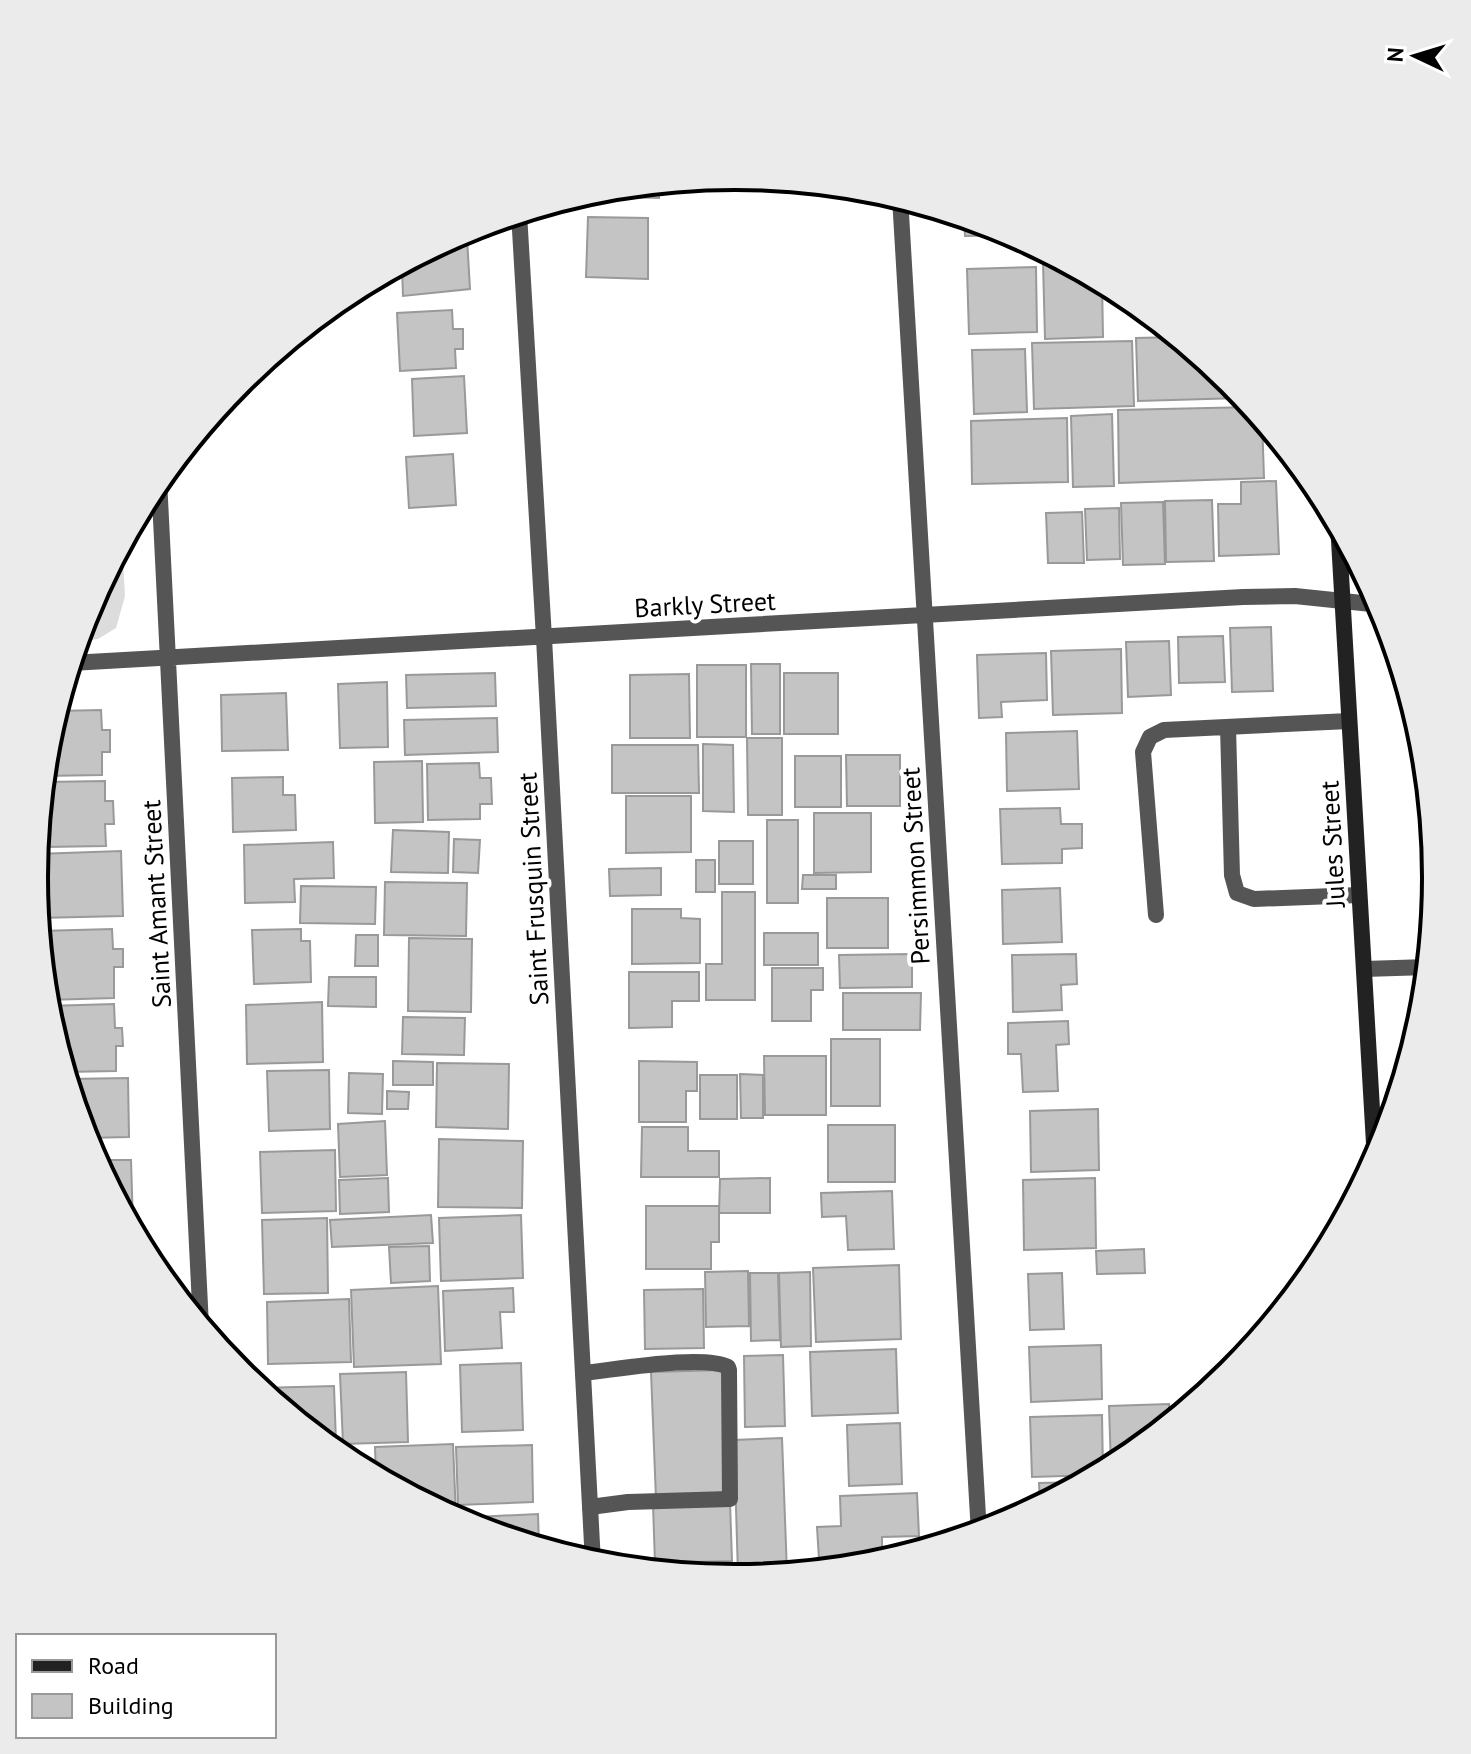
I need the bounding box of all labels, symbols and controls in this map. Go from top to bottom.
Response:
north arrow [1375,16,1455,96]
text: N [1381,46,1410,63]
street label: Barkly Street [633,584,777,624]
street label: Persimmon Street [893,766,937,965]
street label: Saint Frusquin Street [510,771,556,1006]
street label: Jules Street [1312,780,1352,909]
street label: Saint Amant Street [134,799,178,1009]
legend [16,1634,276,1738]
text: Road [88,1650,139,1681]
text: Building [88,1690,174,1721]

